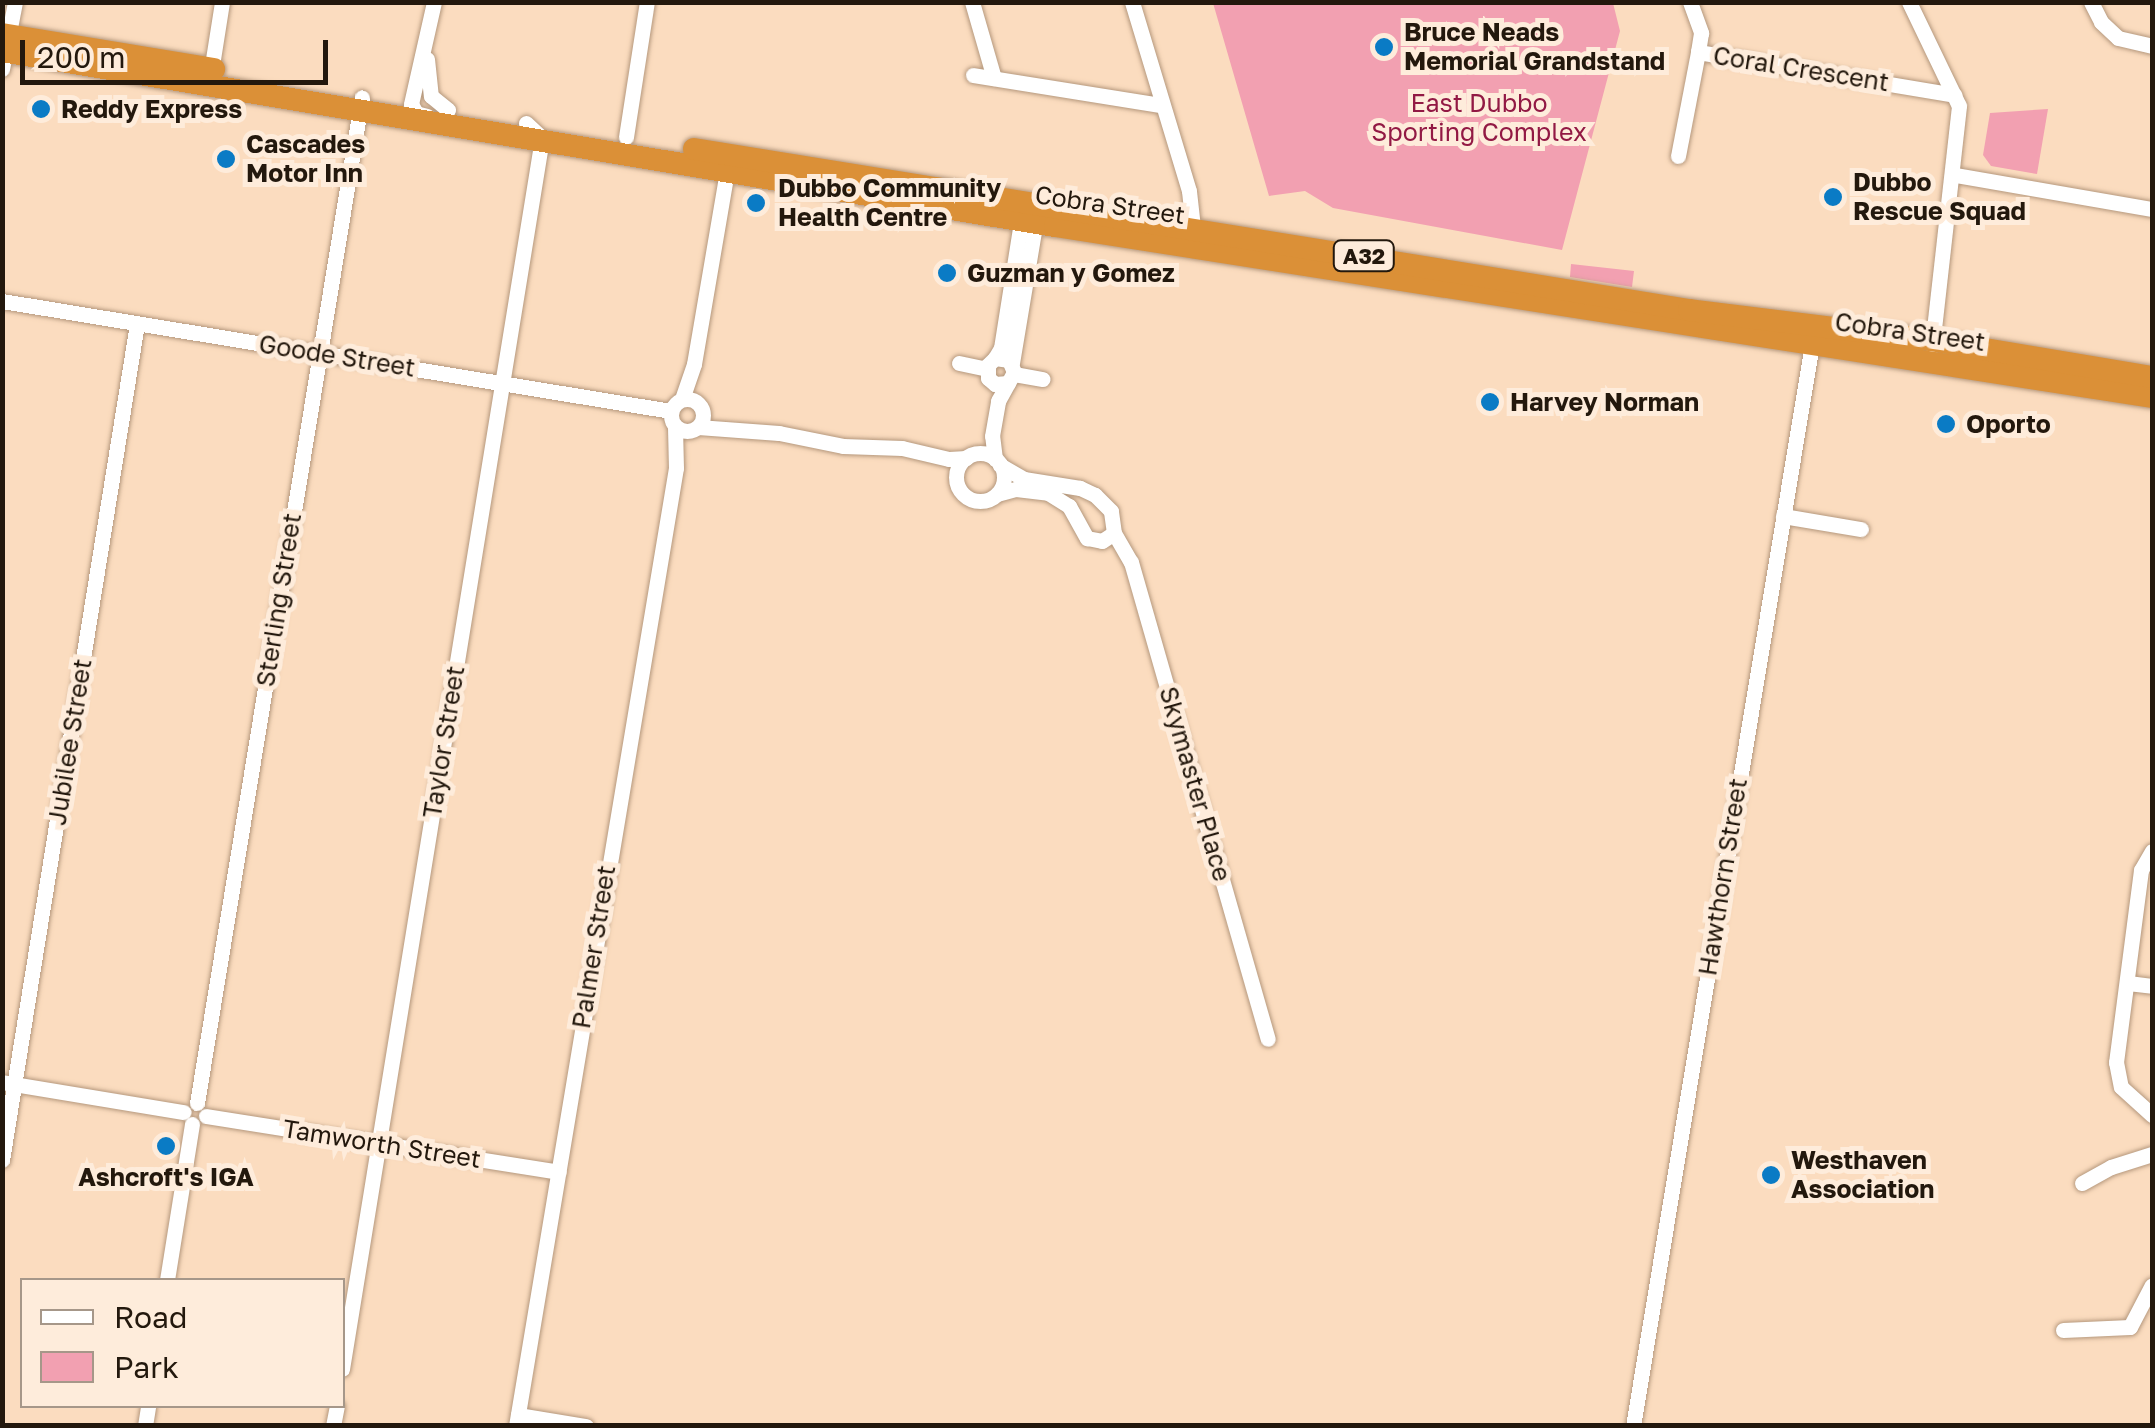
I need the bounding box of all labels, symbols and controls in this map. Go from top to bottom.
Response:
place label: Bruce Neads Memorial Grandstand [1404,18,1665,77]
scale bar [25,20,332,82]
marker: Bruce Neads Memorial Grandstand [1373,36,1395,58]
text: 200 m [37,39,126,75]
street label: Coral Crescent [1711,40,1891,98]
park label: East Dubbo Sporting Complex [1371,89,1587,148]
place label: Reddy Express [61,94,242,124]
marker: Reddy Express [30,98,52,120]
place label: Cascades Motor Inn [246,130,365,189]
marker: Cascades Motor Inn [215,148,237,170]
place label: Dubbo Rescue Squad [1853,168,2026,227]
place label: Dubbo Community Health Centre [778,174,1001,233]
street label: Cobra Street [1033,180,1187,230]
marker: Dubbo Rescue Squad [1822,186,1844,208]
marker: Dubbo Community Health Centre [743,190,769,216]
road number: A32 [1332,239,1396,273]
place label: Guzman y Gomez [967,258,1175,288]
marker: Guzman y Gomez [936,262,958,284]
street label: Cobra Street [1833,307,1987,357]
street label: Goode Street [257,329,417,383]
place label: Harvey Norman [1510,387,1699,417]
marker: Harvey Norman [1479,391,1501,413]
place label: Oporto [1966,409,2051,439]
marker: Oporto [1935,413,1957,435]
street label: Sterling Street [250,511,308,689]
street label: Jubilee Street [42,657,98,827]
street label: Taylor Street [417,664,471,820]
street label: Skymaster Place [1153,683,1237,885]
street label: Hawthorn Street [1693,776,1753,978]
street label: Palmer Street [566,863,622,1031]
street label: Tamworth Street [281,1114,483,1174]
marker: Ashcroft's IGA [155,1135,177,1157]
place label: Westhaven Association [1791,1146,1934,1205]
place label: Ashcroft's IGA [78,1162,254,1192]
marker: Westhaven Association [1760,1164,1782,1186]
legend [20,1278,345,1408]
text: Road [114,1299,188,1335]
text: Park [114,1349,179,1385]

